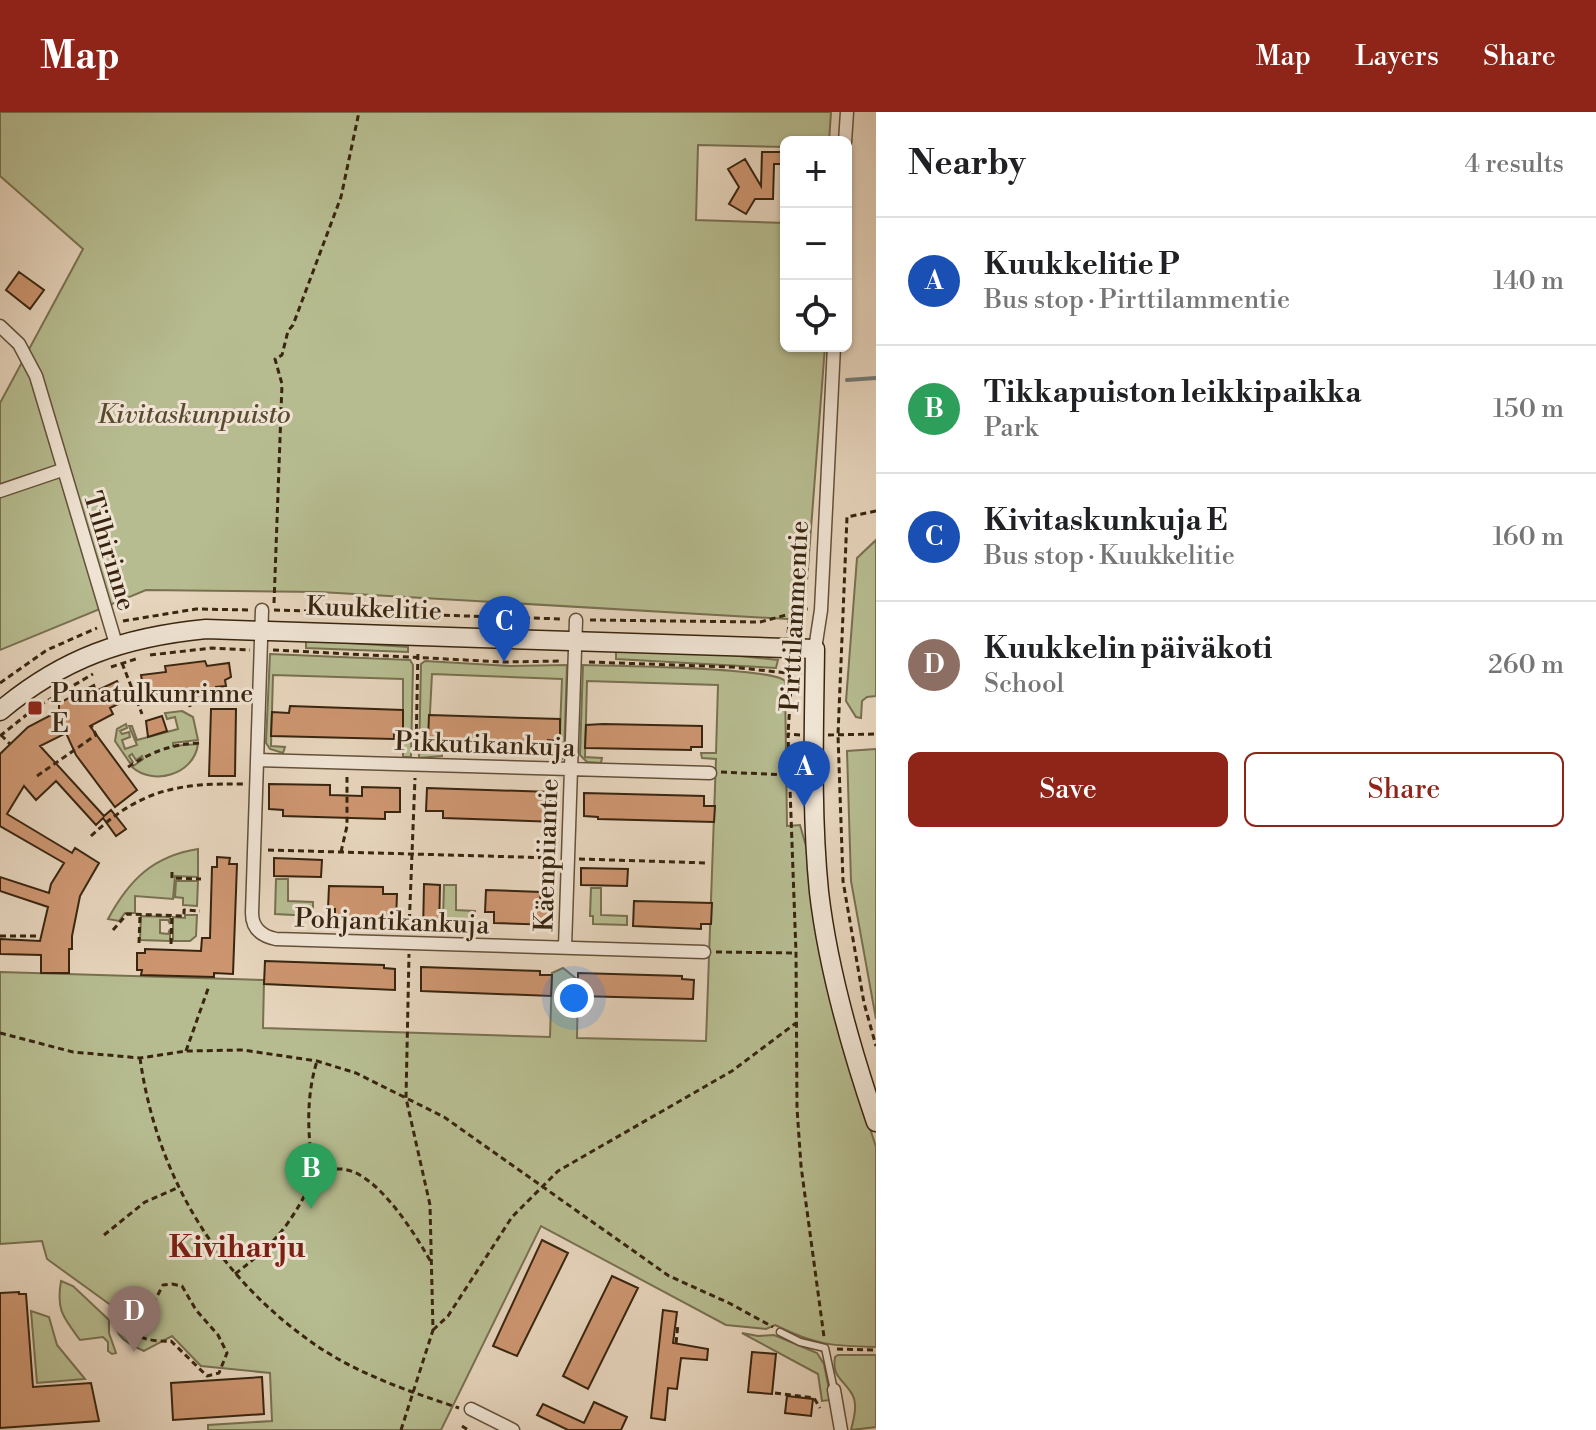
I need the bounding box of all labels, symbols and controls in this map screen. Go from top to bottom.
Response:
text: Map [40,33,120,80]
text: Map [1256,39,1311,74]
text: Layers [1355,39,1439,74]
text: Share [1483,39,1556,74]
map controls [780,136,852,352]
button: + [780,136,852,208]
text: Nearby [908,143,1026,185]
text: 4 results [1465,148,1564,180]
button: − [780,208,852,280]
text: Kuukkelitie P [984,246,1179,284]
text: A [925,265,943,297]
text: 140 m [1493,265,1564,297]
button: locate [780,280,852,352]
text: Bus stop · Pirttilammentie [984,284,1290,316]
text: Tikkapuiston leikkipaikka [984,374,1362,412]
text: B [924,393,944,425]
text: 150 m [1493,393,1564,425]
park label: Kivitaskunpuisto [97,399,291,431]
text: Park [984,412,1038,444]
street label: Tilhirinne [76,488,142,615]
text: Kivitaskunkuja E [984,502,1227,540]
street label: Pirttilammentie [774,520,816,712]
text: C [925,521,943,553]
text: 160 m [1493,521,1564,553]
text: Bus stop · Kuukkelitie [984,540,1235,572]
street label: Kuukkelitie [305,591,442,627]
pin: C [478,596,530,662]
text: Kuukkelin päiväkoti [984,630,1272,668]
text: D [924,649,944,681]
text: 260 m [1488,649,1564,681]
text: School [984,668,1064,700]
place label: Punatulkunrinne E [51,678,253,740]
marker: Punatulkunrinne E [26,699,44,717]
street label: Pikkutikankuja [394,726,577,764]
pin: A [778,741,830,807]
button: Save [908,752,1228,827]
button: Share [1244,752,1564,827]
street label: Käenpiiantie [528,778,566,932]
street label: Pohjantikankuja [294,903,491,941]
your location [554,978,594,1018]
pin: B [285,1143,337,1209]
district label: Kiviharju [169,1229,306,1267]
pin: D [108,1286,160,1352]

